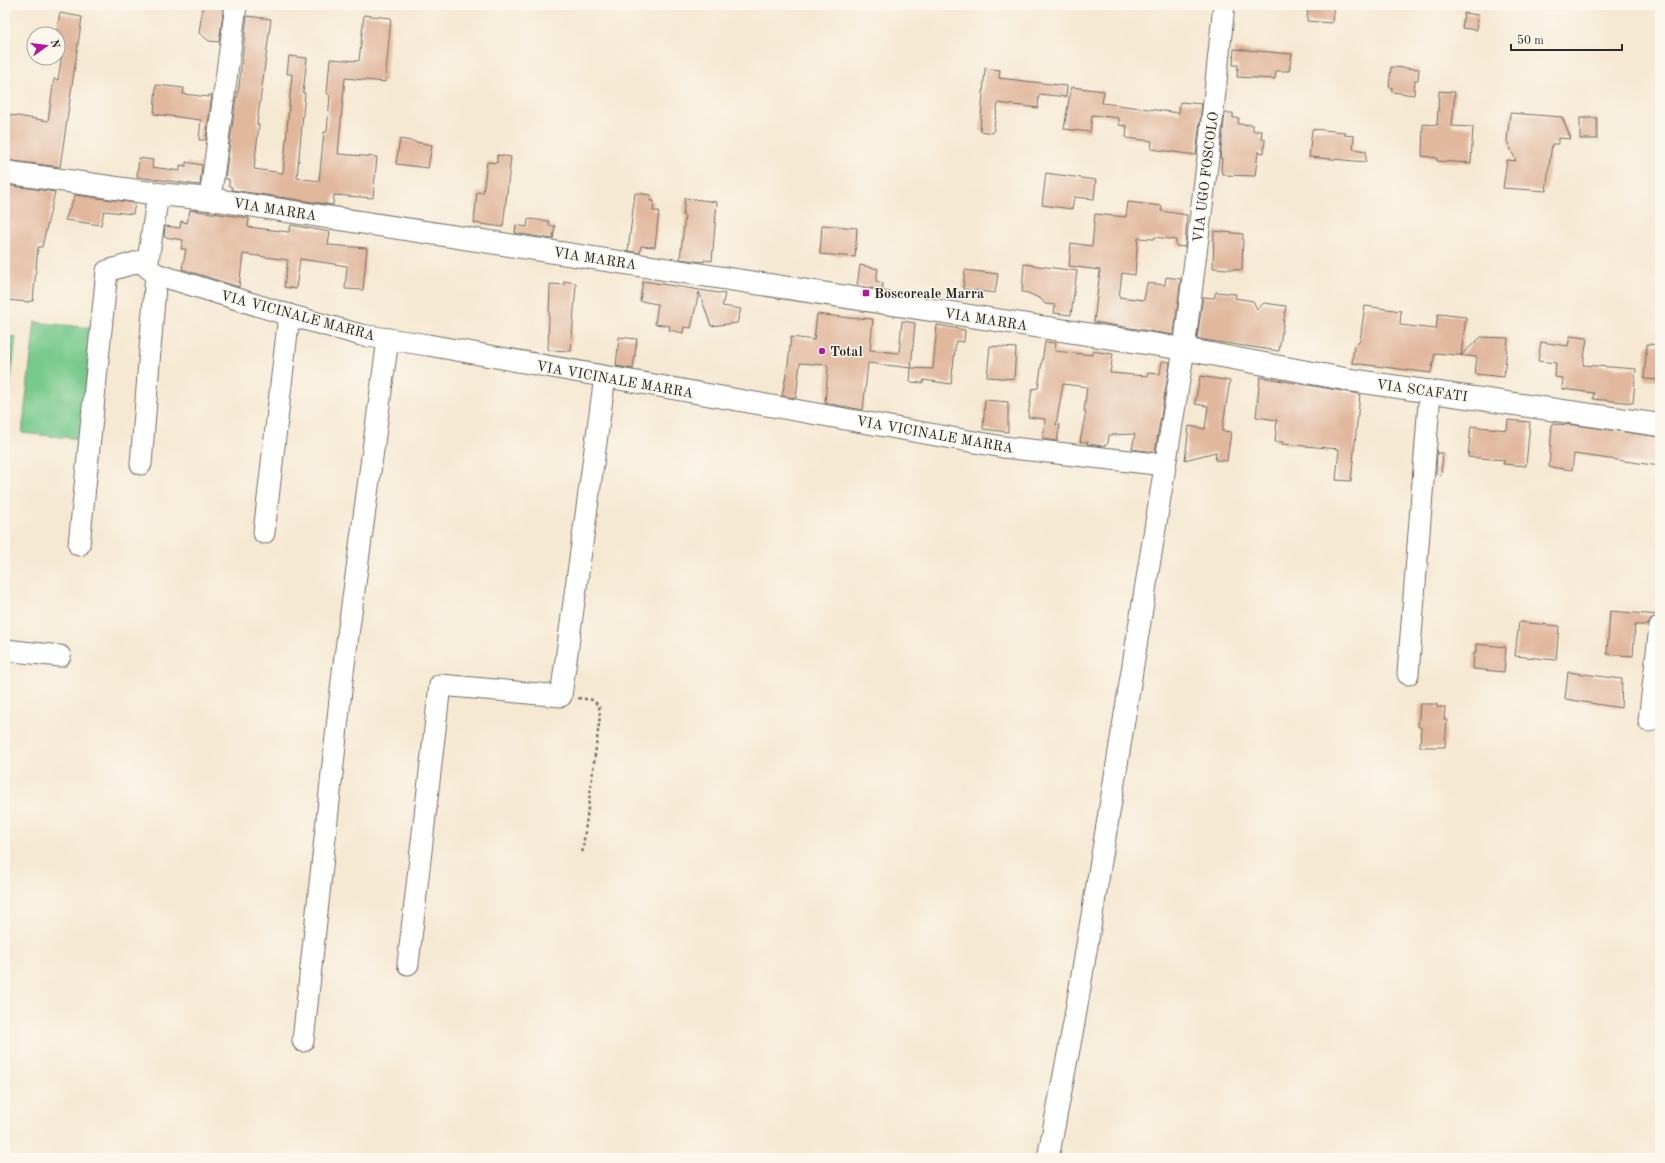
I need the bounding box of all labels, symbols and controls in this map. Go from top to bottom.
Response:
north arrow [26,26,66,66]
scale bar [1511,26,1622,52]
text: 50 m [1517,34,1544,47]
text: N [48,39,61,50]
street label: VIA UGO FOSCOLO [1191,111,1221,243]
street label: VIA MARRA [232,196,318,224]
street label: VIA MARRA [552,245,638,273]
place label: Boscoreale Marra [874,287,984,301]
marker: Boscoreale Marra [861,288,871,298]
street label: VIA VICINALE MARRA [219,289,377,343]
street label: VIA MARRA [943,306,1029,334]
place label: Total [830,345,863,359]
marker: Total [817,346,827,356]
street label: VIA VICINALE MARRA [535,359,695,401]
street label: VIA SCAFATI [1375,378,1468,404]
street label: VIA VICINALE MARRA [855,414,1015,456]

